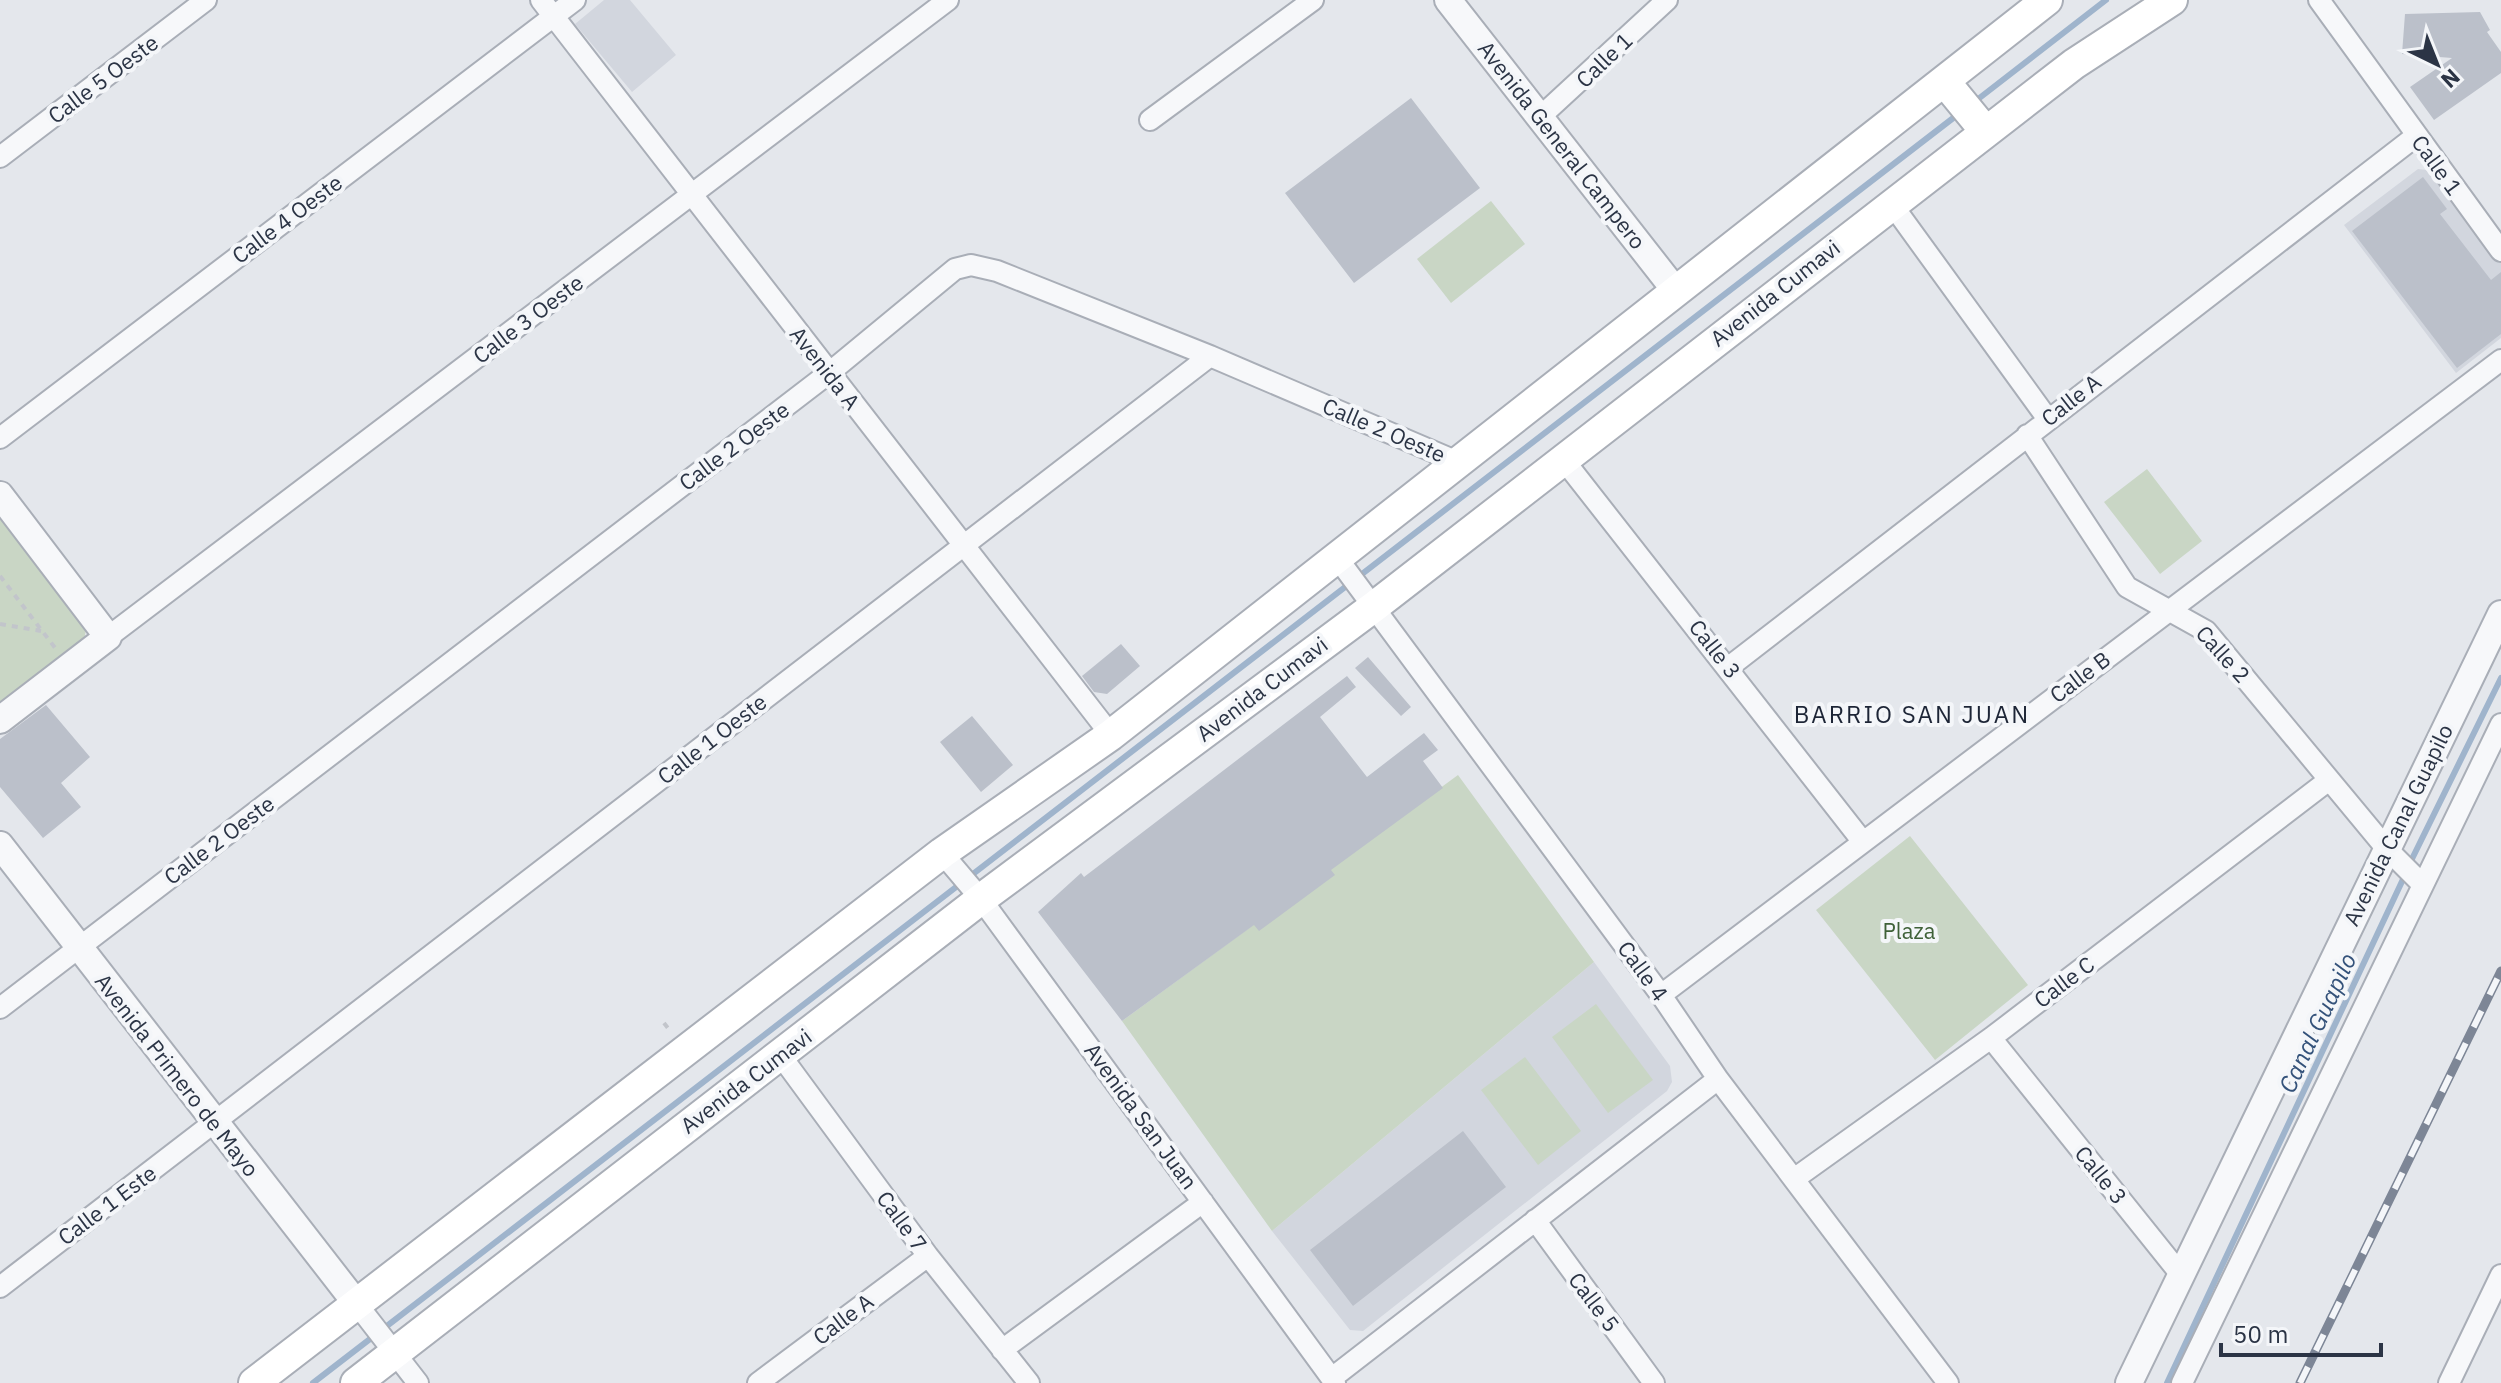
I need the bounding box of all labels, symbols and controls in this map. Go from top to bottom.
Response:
north arrow [2397,24,2477,104]
street label: Calle 1 [1569,26,1638,94]
street label: Calle 5 Oeste [42,28,164,130]
street label: Avenida General Campero [1472,35,1653,255]
text: N [2435,63,2467,95]
street label: Calle 1 [2406,129,2469,201]
street label: Calle 4 Oeste [226,168,348,270]
street label: Avenida Cumavi [1704,233,1846,352]
street label: Calle 3 Oeste [467,268,589,370]
street label: Avenida A [784,320,867,415]
street label: Calle A [2035,367,2107,432]
street label: Calle 2 Oeste [1318,391,1450,468]
street label: Calle 2 Oeste [673,395,795,497]
street label: Calle 3 [1683,613,1748,684]
street label: Calle 2 [2190,619,2257,689]
street label: Avenida Cumavi [1190,630,1333,748]
street label: Calle B [2043,644,2116,709]
street label: Calle 1 Oeste [651,687,772,790]
district label: BARRIO SAN JUAN [1794,698,2030,730]
street label: Avenida Canal Guapilo [2336,719,2459,930]
street label: Calle 2 Oeste [158,789,280,891]
park label: Plaza [1882,916,1936,945]
street label: Calle 4 [1612,935,1675,1007]
water label: Canal Guapilo [2271,948,2363,1098]
street label: Calle C [2028,949,2100,1014]
street label: Avenida Primero de Mayo [89,967,266,1182]
street label: Avenida Cumavi [674,1022,817,1140]
street label: Avenida San Juan [1078,1037,1204,1195]
street label: Calle 3 [2069,1139,2134,1210]
street label: Calle 1 Este [52,1158,162,1251]
street label: Calle 7 [871,1185,934,1257]
street label: Calle 5 [1562,1266,1626,1337]
street label: Calle A [807,1286,879,1351]
scale bar [2221,1307,2381,1357]
text: 50 m [2233,1318,2288,1350]

